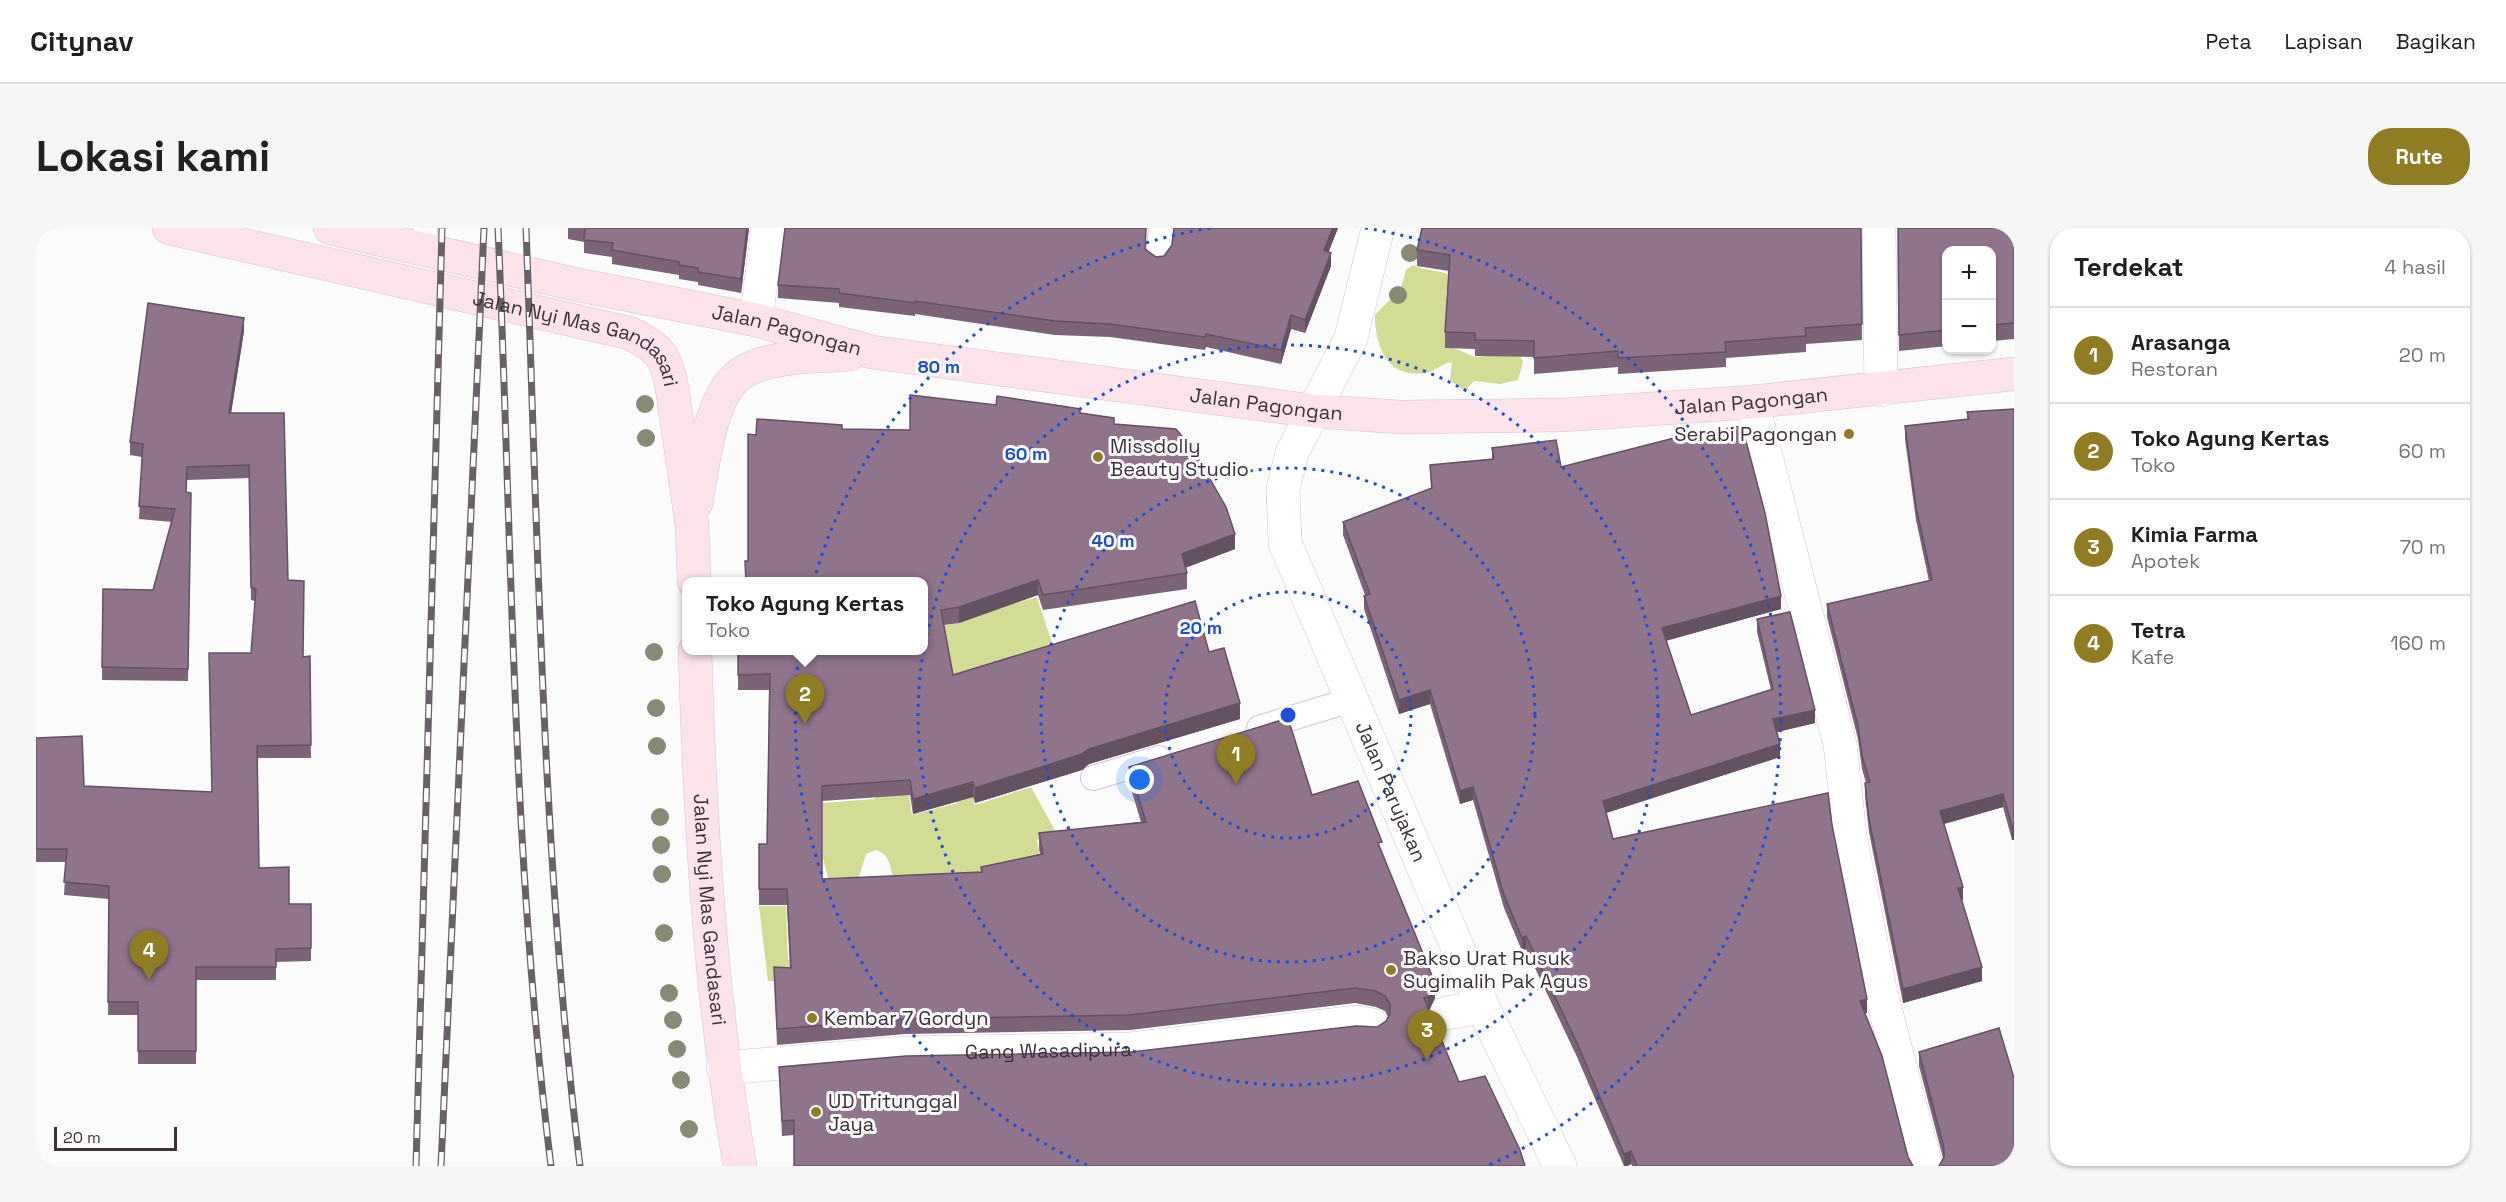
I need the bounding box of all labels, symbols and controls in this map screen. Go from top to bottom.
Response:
text: Citynav [30,23,134,59]
text: Peta [2206,28,2252,55]
text: Lapisan [2285,28,2363,55]
text: Bagikan [2396,28,2476,55]
button: Rute [2368,128,2470,185]
text: Lokasi kami [36,130,270,183]
map controls [1942,246,1996,354]
button: + [1942,246,1996,300]
text: Terdekat [2074,250,2184,284]
text: 4 hasil [2384,254,2446,280]
street label: Jalan Nyi Mas Gandasari [470,285,684,389]
street label: Jalan Pagongan [710,299,865,362]
button: − [1942,300,1996,354]
text: Arasanga [2131,328,2230,356]
text: 1 [2089,342,2098,368]
text: 20 m [2399,342,2446,368]
text: 80 m [918,355,960,378]
text: Restoran [2131,356,2218,382]
street label: Jalan Pagongan [1674,381,1829,420]
street label: Jalan Pagongan [1188,382,1344,426]
place label: Serabi Pagongan [1674,421,1837,447]
text: Toko Agung Kertas [2131,424,2330,452]
marker: Serabi Pagongan [1842,427,1856,441]
place label: Missdolly Beauty Studio [1110,433,1249,482]
text: 2 [2088,438,2099,464]
text: 60 m [2399,438,2446,464]
text: 60 m [1005,442,1047,465]
marker: Missdolly Beauty Studio [1091,450,1105,464]
text: Toko [2131,452,2176,478]
text: Kimia Farma [2131,520,2258,548]
text: 40 m [1091,529,1135,552]
text: 3 [2087,534,2100,560]
text: 70 m [2400,534,2446,560]
text: Apotek [2131,548,2200,574]
popup [682,577,928,655]
text: Toko Agung Kertas [706,589,904,617]
text: 20 m [1180,616,1222,639]
text: Tetra [2131,616,2185,644]
text: Toko [706,617,750,643]
text: 4 [2087,630,2100,656]
text: 160 m [2390,630,2446,656]
text: Kafe [2131,644,2174,670]
pin: 2 [786,674,824,724]
centre of rings [1278,705,1298,725]
street label: Jalan Parujakan [1350,717,1433,866]
pin: 1 [1216,734,1256,784]
your location [1125,765,1154,794]
street label: Jalan Nyi Mas Gandasari [688,793,732,1027]
pin: 4 [130,930,168,980]
place label: Bakso Urat Rusuk Sugimalih Pak Agus [1403,945,1588,994]
marker: Bakso Urat Rusuk Sugimalih Pak Agus [1384,963,1398,977]
place label: Kembar 7 Gordyn [824,1005,988,1031]
pin: 3 [1408,1010,1446,1060]
marker: Kembar 7 Gordyn [805,1011,819,1025]
street label: Gang Wasadipura [965,1036,1132,1065]
place label: UD Tritunggal Jaya [828,1088,958,1137]
marker: UD Tritunggal Jaya [809,1105,823,1119]
scale bar [54,1124,177,1152]
text: 20 m [63,1127,101,1148]

